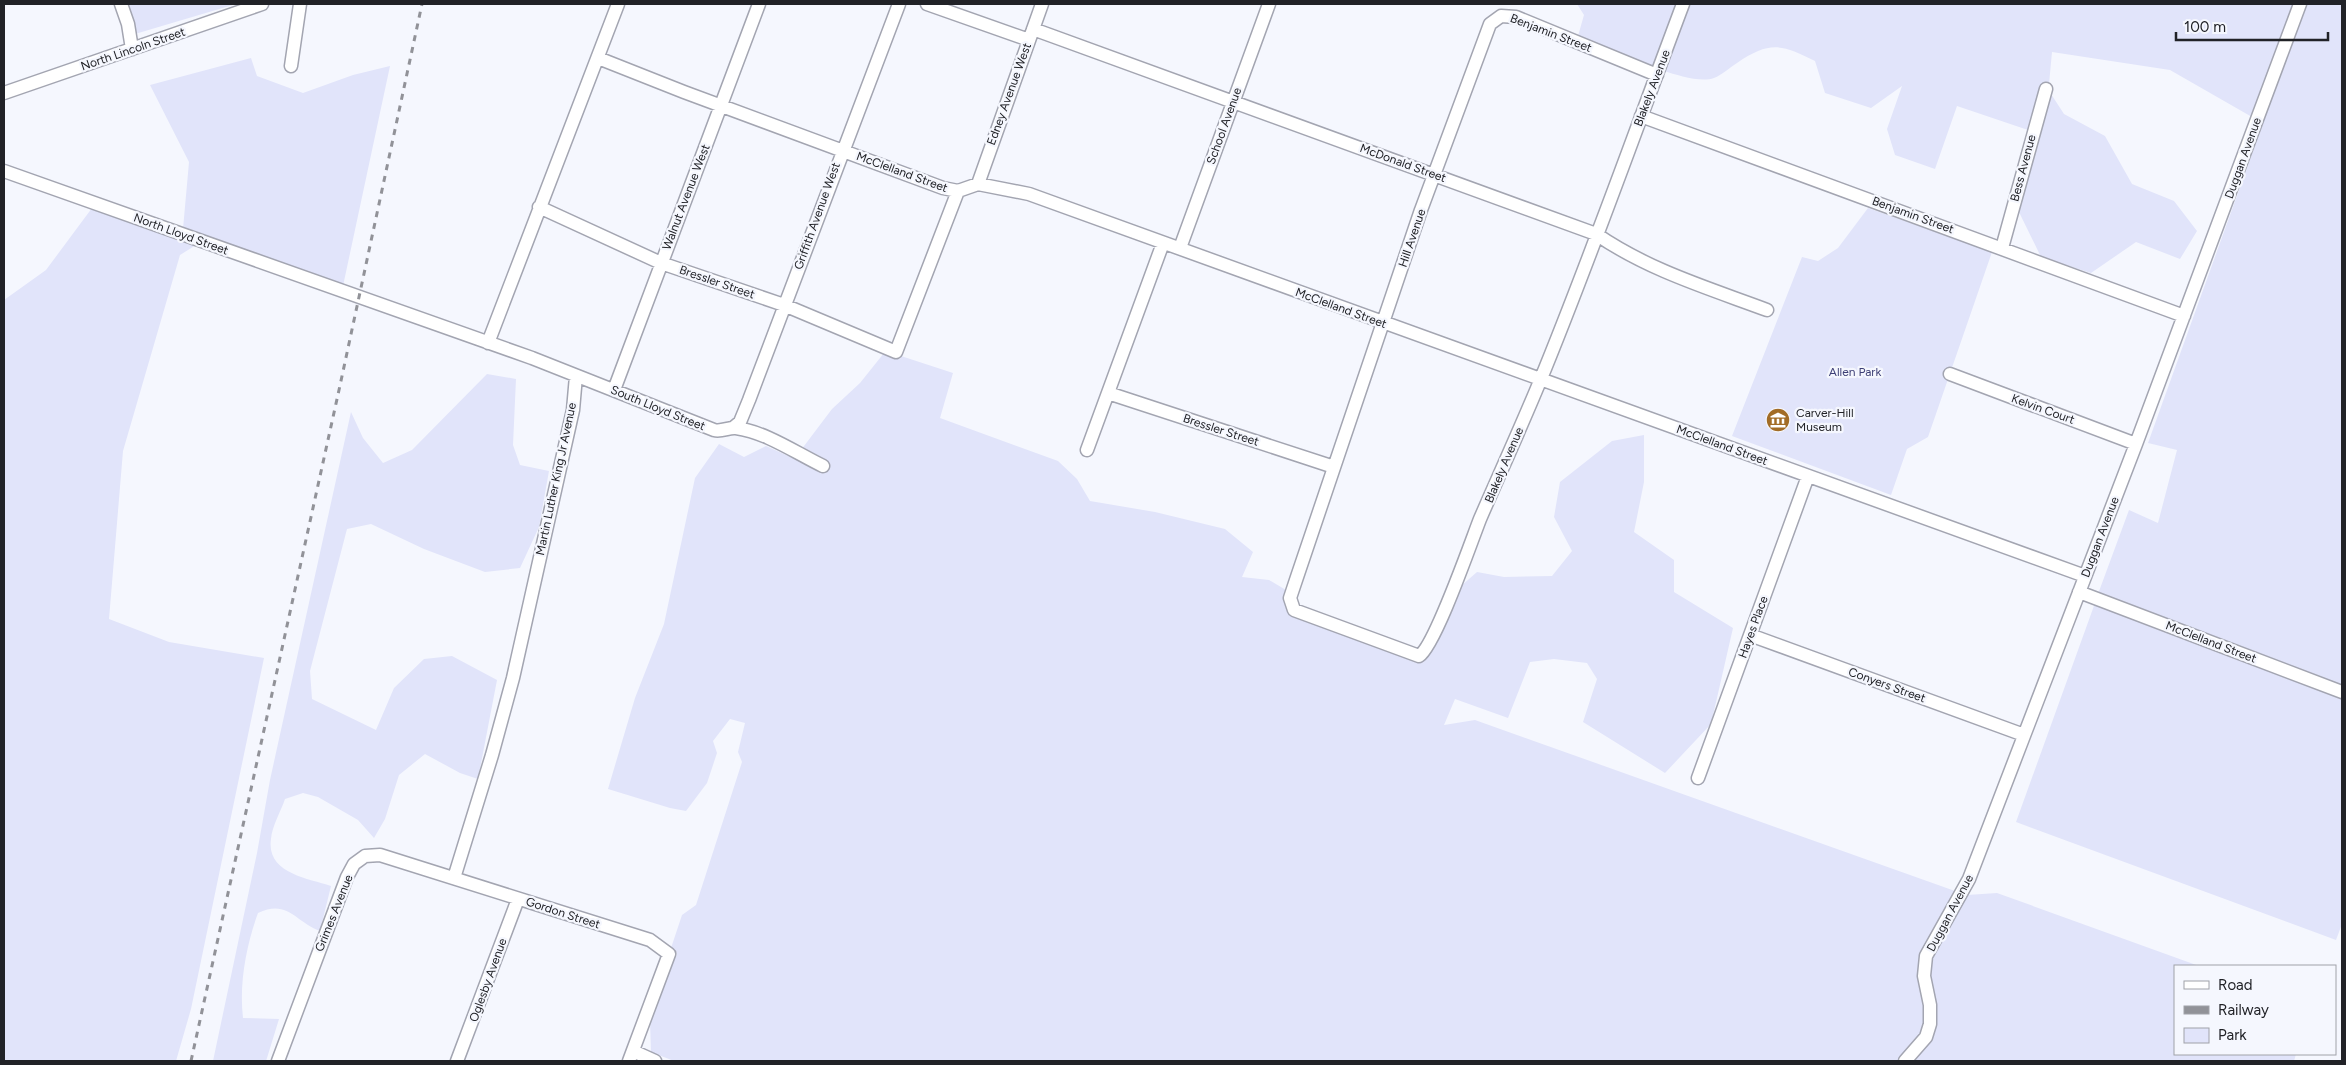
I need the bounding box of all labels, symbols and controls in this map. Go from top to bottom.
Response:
scale bar [2176,10,2328,42]
street label: Benjamin Street [1508,11,1594,55]
text: 100 m [2184,18,2226,36]
street label: North Lincoln Street [79,24,188,73]
street label: Edney Avenue West [984,41,1034,147]
street label: Blakely Avenue [1631,47,1673,128]
street label: School Avenue [1204,85,1245,166]
street label: Duggan Avenue [2222,115,2264,201]
street label: Bess Avenue [2007,133,2039,203]
street label: McDonald Street [1358,141,1449,185]
street label: Walnut Avenue West [659,142,713,252]
street label: McClelland Street [854,149,950,195]
street label: Griffith Avenue West [791,160,843,272]
street label: Benjamin Street [1870,194,1956,236]
street label: Hill Avenue [1396,207,1429,269]
street label: North Lloyd Street [132,210,231,258]
street label: Bressler Street [677,263,757,302]
street label: McClelland Street [1293,285,1389,331]
park label: Allen Park [1829,365,1881,379]
street label: South Lloyd Street [609,383,708,434]
street label: Kelvin Court [2010,391,2077,427]
street label: Martin Luther King Jr Avenue [533,401,579,557]
place label: Carver-Hill Museum [1796,406,1854,434]
museum icon: Carver-Hill Museum [1765,407,1791,433]
street label: Bressler Street [1181,411,1261,449]
street label: McClelland Street [1674,422,1770,468]
street label: Blakely Avenue [1482,425,1526,505]
street label: Duggan Avenue [2078,494,2122,579]
street label: Hayes Place [1735,594,1771,660]
street label: McClelland Street [2164,618,2259,666]
street label: Conyers Street [1846,665,1928,706]
street label: Grimes Avenue [312,872,356,954]
street label: Duggan Avenue [1924,872,1976,954]
street label: Gordon Street [524,894,602,932]
street label: Oglesby Avenue [466,936,510,1024]
legend [2174,965,2336,1055]
text: Road [2218,976,2253,994]
text: Railway [2218,1001,2269,1019]
text: Park [2218,1026,2247,1044]

